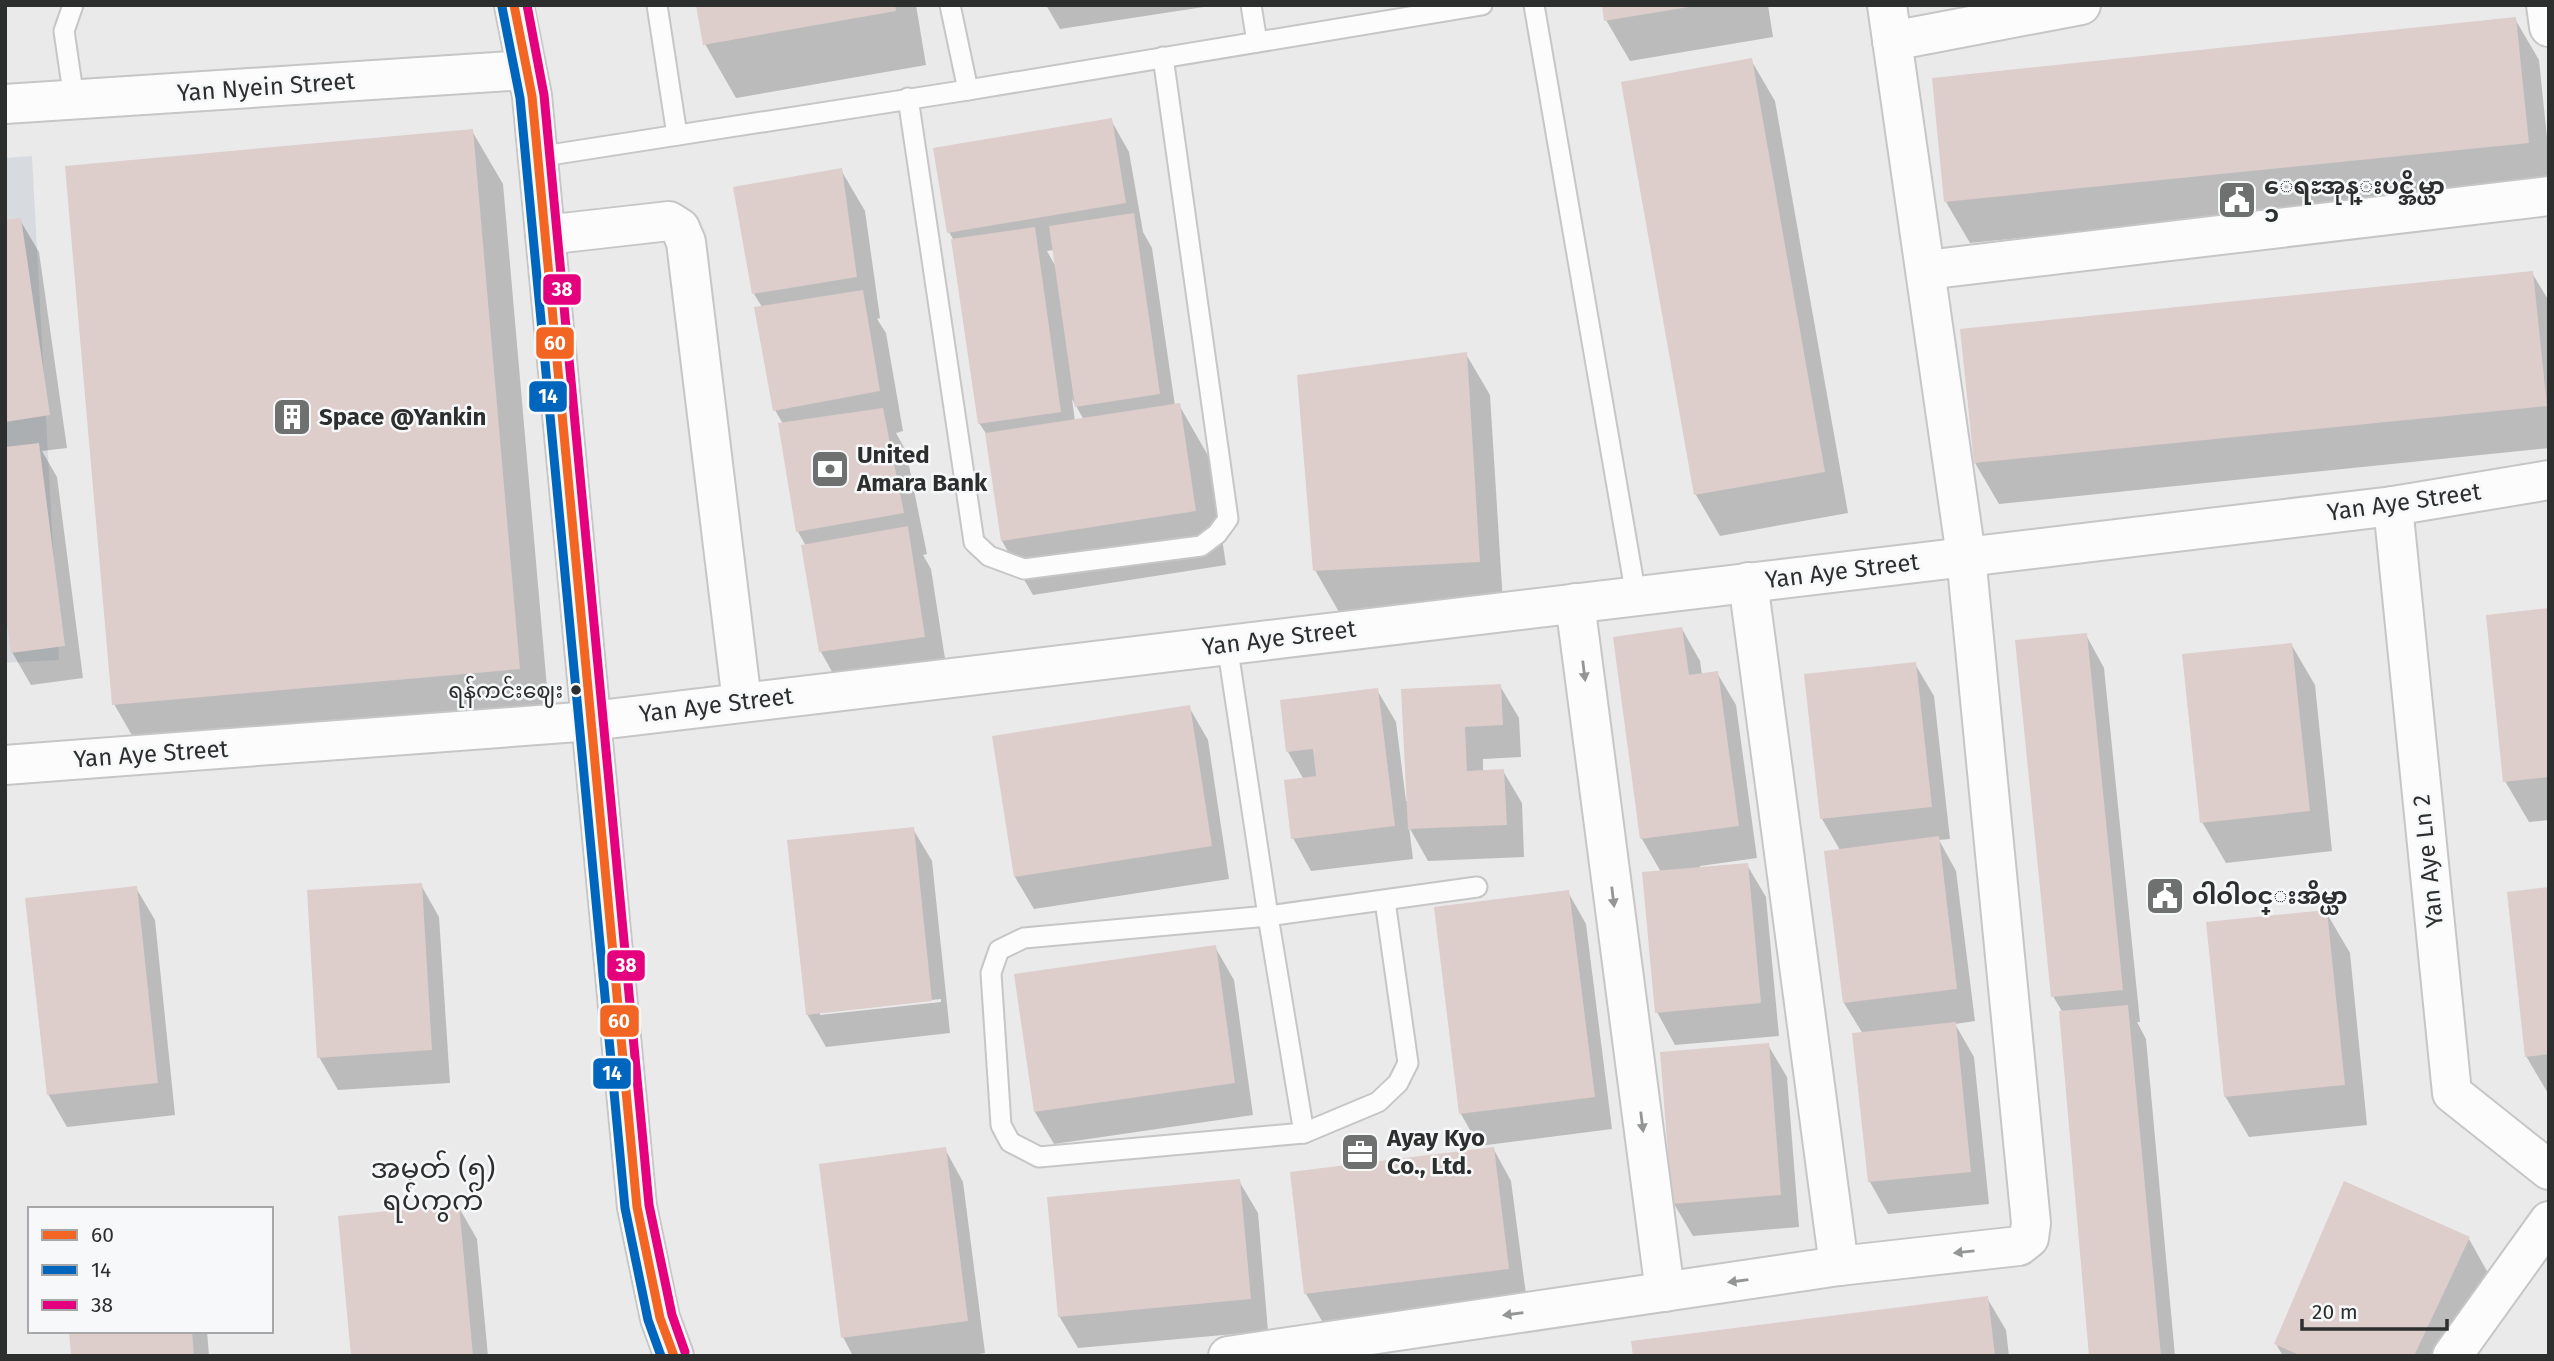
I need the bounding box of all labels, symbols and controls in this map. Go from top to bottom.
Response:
street label: Yan Nyein Street [176,67,356,107]
place label: ေရႊအုန္းပင္အိမ္ယာ ၁ [2264,170,2445,228]
public building icon: ေရႊအုန္းပင္အိမ္ယာ ၁ [2216,179,2258,221]
line badge: 38 [542,273,582,306]
text: 38 [551,278,572,301]
line badge: 60 [535,326,575,360]
text: 60 [544,332,566,355]
line badge: 14 [528,380,568,413]
text: 14 [538,385,558,408]
building icon: Space @Yankin [271,396,313,438]
place label: Space @Yankin [319,403,486,431]
place label: United Amara Bank [856,441,988,497]
bank icon: United Amara Bank [809,448,851,490]
street label: Yan Aye Street [2325,477,2483,527]
street label: Yan Aye Street [1763,548,1921,594]
street label: Yan Aye Street [1200,615,1358,661]
one-way arrow [1578,660,1589,682]
place label: ရန်ကင်းဈေး [448,675,563,708]
street label: Yan Aye Street [637,682,795,728]
marker: ရန်ကင်းဈေး [569,683,583,697]
street label: Yan Aye Street [73,735,230,773]
street label: Yan Aye Ln 2 [2407,793,2449,929]
public building icon: ဝါဝါဝင္းအိမ္ယာ [2144,875,2186,917]
place label: ဝါဝါဝင္းအိမ္ယာ [2192,880,2348,915]
one-way arrow [1608,886,1619,908]
line badge: 38 [606,949,646,982]
text: 38 [615,954,636,977]
line badge: 60 [599,1004,640,1038]
text: 60 [608,1010,630,1033]
line badge: 14 [592,1057,632,1090]
text: 14 [602,1062,622,1085]
one-way arrow [1637,1111,1648,1133]
place label: Ayay Kyo Co., Ltd. [1386,1124,1485,1180]
office icon: Ayay Kyo Co., Ltd. [1339,1131,1381,1173]
district label: အမှတ် (၅) ရပ်ကွက် [371,1150,495,1223]
legend [28,1207,273,1333]
text: 60 [91,1222,114,1248]
one-way arrow [1953,1246,1975,1257]
text: 14 [91,1257,111,1283]
one-way arrow [1727,1275,1749,1286]
scale bar [2302,1288,2447,1332]
text: 38 [91,1292,113,1318]
text: 20 m [2312,1299,2358,1325]
one-way arrow [1502,1309,1524,1320]

